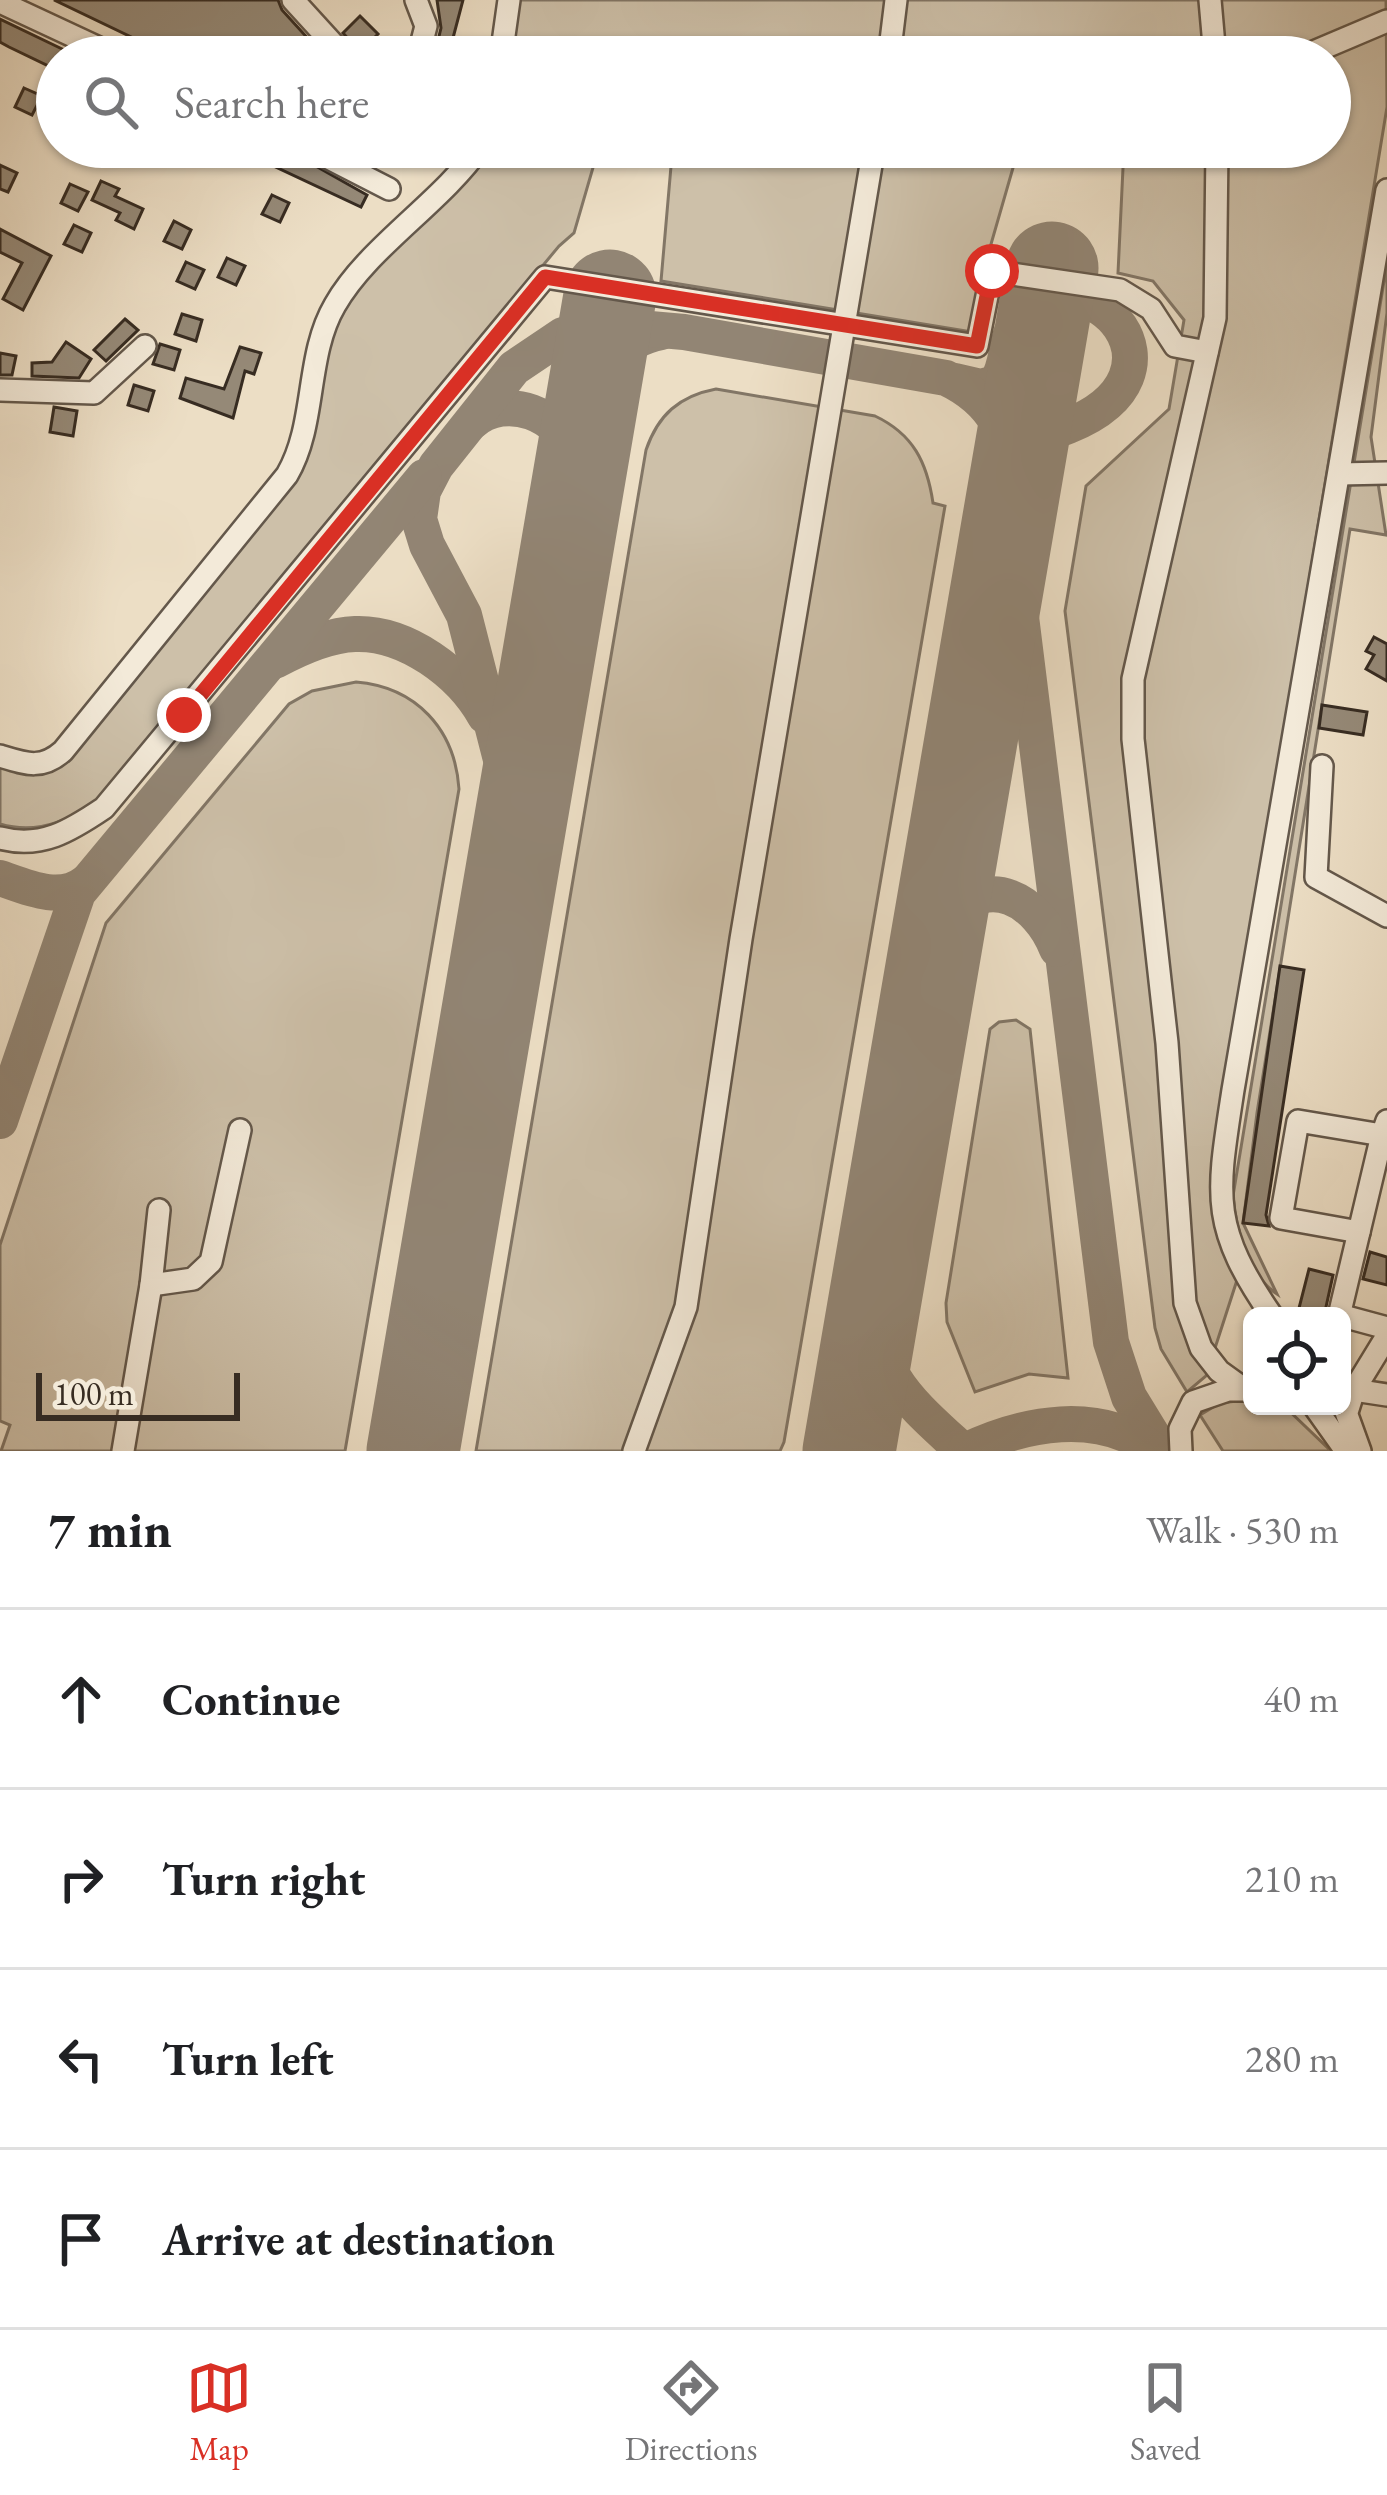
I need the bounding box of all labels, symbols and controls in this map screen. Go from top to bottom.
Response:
search box [36,36,1351,168]
icon: search [78,69,144,135]
text: Search here [174,73,369,131]
route start [965,244,1019,298]
route end [157,688,211,742]
map controls [1243,1307,1351,1415]
button: locate [1243,1307,1351,1415]
scale bar [36,1367,240,1420]
text: 100 m [54,1372,134,1415]
text: 7 min [48,1496,172,1562]
text: Walk · 530 m [1146,1504,1339,1555]
icon: ahead [48,1666,114,1732]
text: Continue [162,1670,340,1728]
text: 40 m [1263,1673,1339,1724]
icon: right [48,1846,114,1912]
text: Turn right [162,1850,365,1908]
text: 210 m [1245,1853,1339,1904]
icon: left [48,2026,114,2092]
text: Turn left [162,2030,334,2088]
text: 280 m [1245,2033,1339,2084]
icon: arrive [48,2206,114,2272]
text: Arrive at destination [162,2210,555,2268]
tab: Map [186,2355,252,2470]
tab: Directions [625,2355,758,2470]
tab: Saved [1130,2355,1201,2470]

